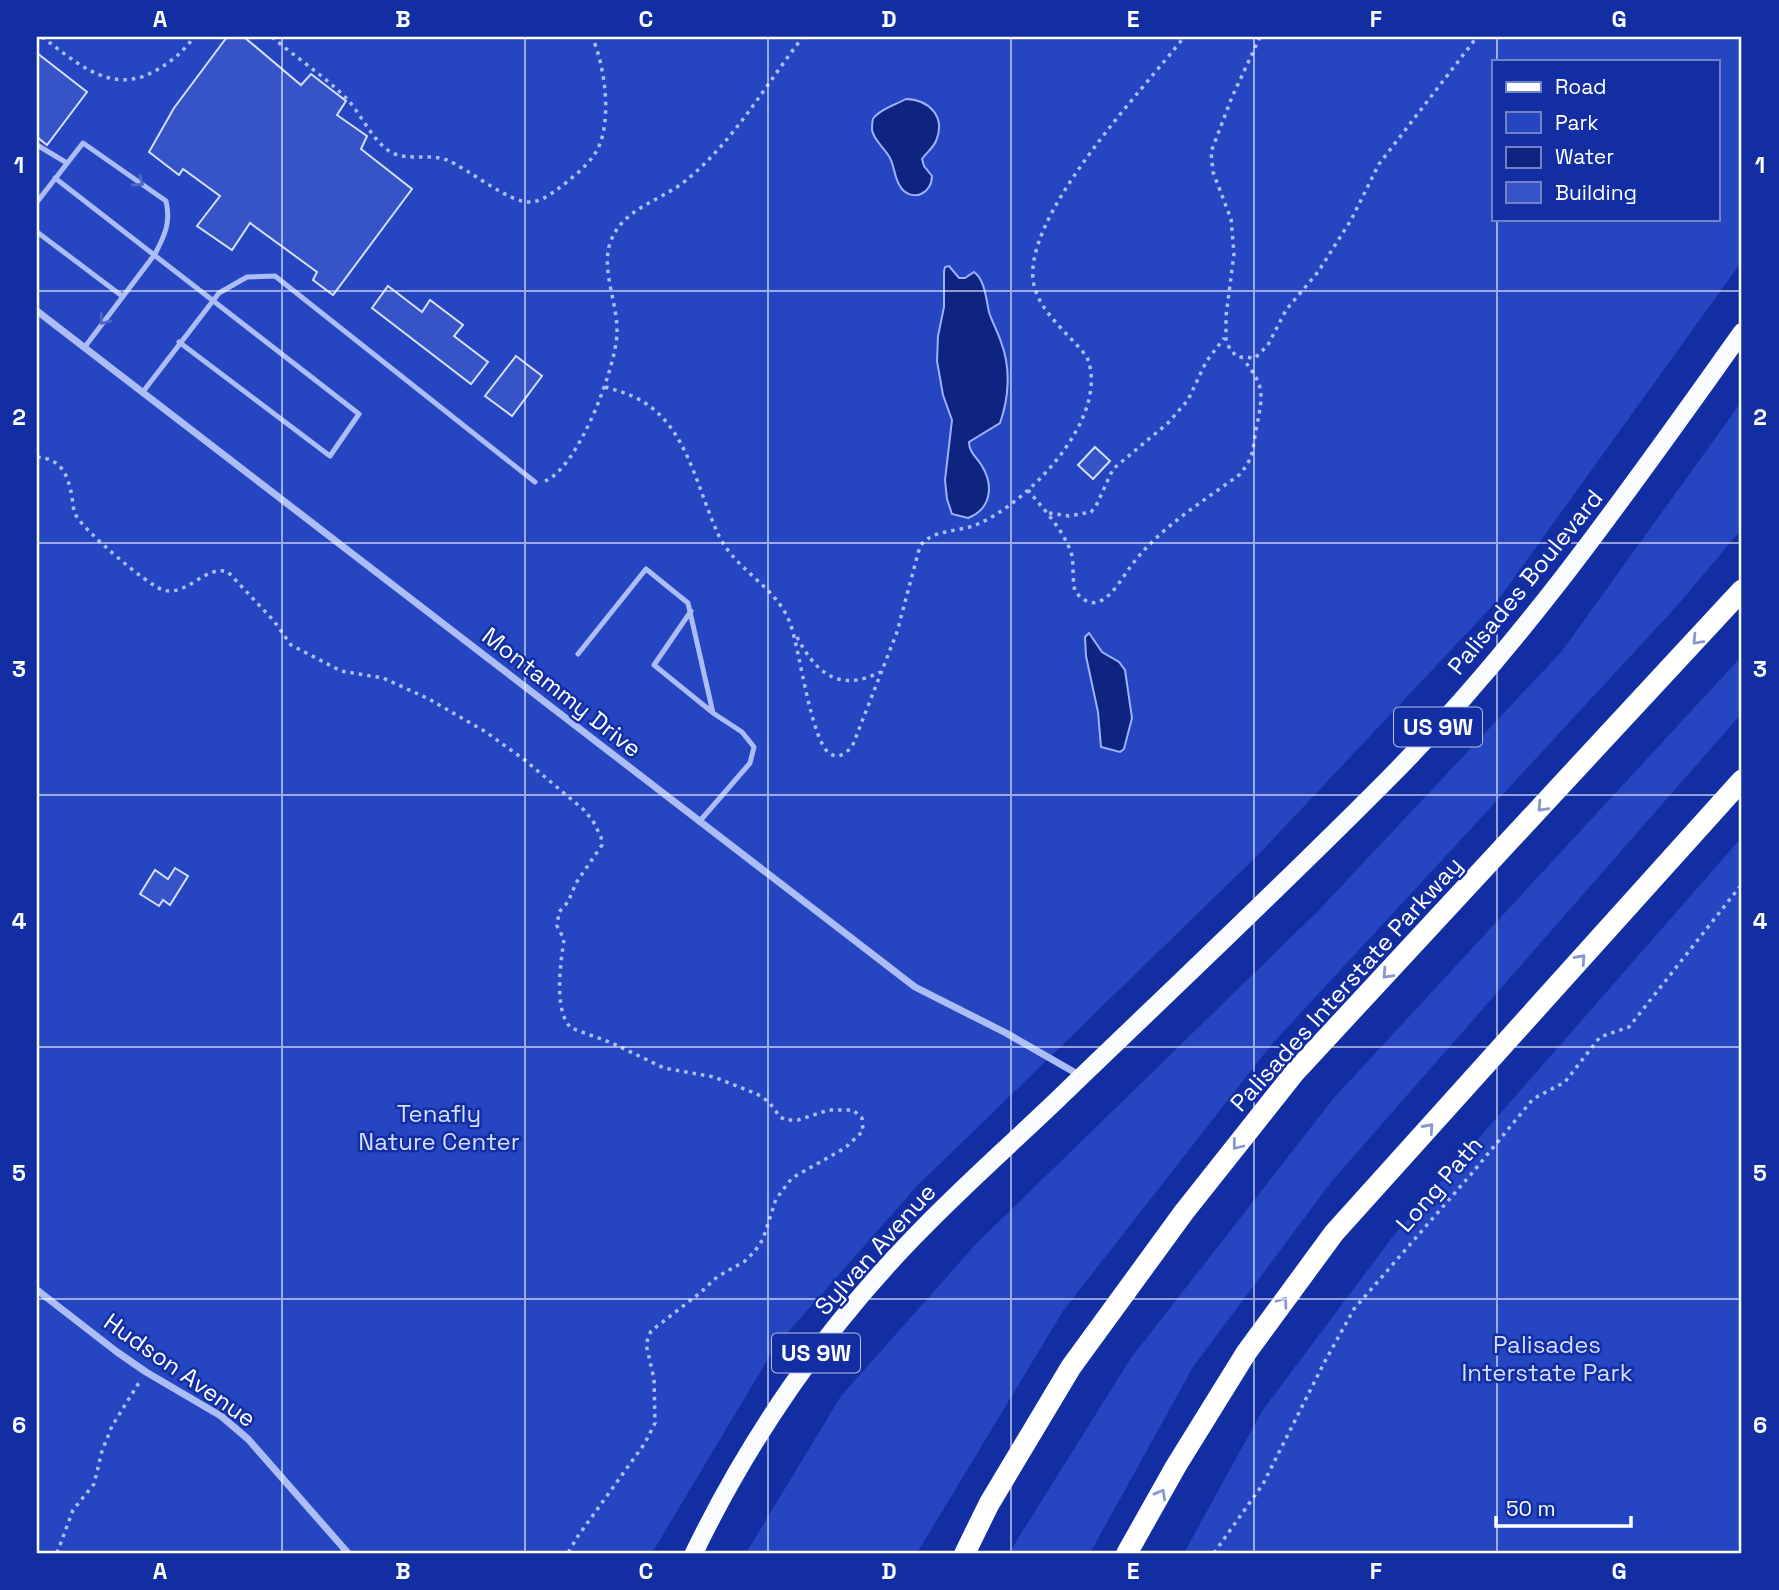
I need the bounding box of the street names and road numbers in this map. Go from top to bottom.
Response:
street label: Palisades Boulevard [1441,483,1609,681]
street label: Montammy Drive [476,620,648,764]
road number: US 9W [1394,708,1482,747]
street label: Palisades Interstate Parkway [1223,850,1469,1118]
street label: Long Path [1389,1130,1489,1238]
street label: Sylvan Avenue [808,1177,942,1321]
street label: Hudson Avenue [98,1306,262,1434]
road number: US 9W [772,1334,860,1372]

